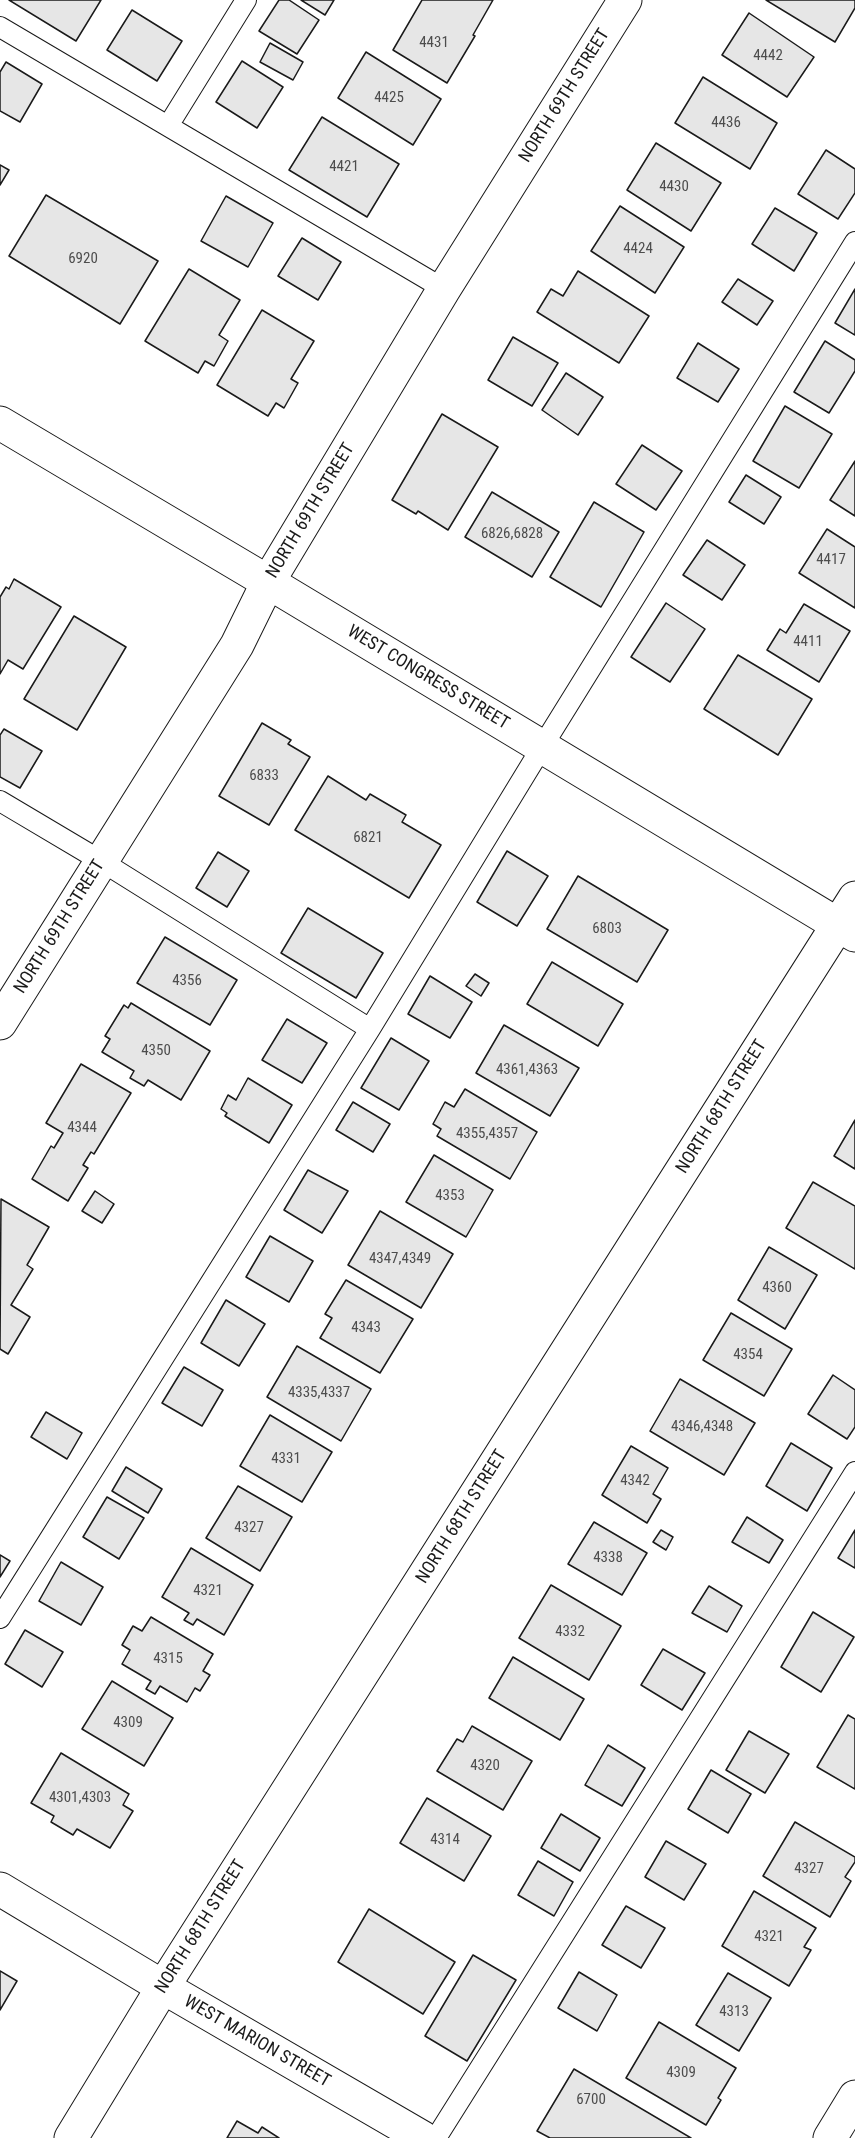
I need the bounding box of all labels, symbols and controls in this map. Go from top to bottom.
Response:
street label: NORTH 69TH STREET [515,25,615,167]
house number: 4431 [419,34,449,52]
house number: 4442 [753,47,783,65]
house number: 4425 [374,89,404,107]
house number: 4436 [711,114,741,132]
house number: 4421 [329,158,359,176]
house number: 4430 [659,178,689,196]
house number: 4424 [623,240,653,258]
house number: 6920 [68,250,98,268]
street label: NORTH 69TH STREET [262,440,360,582]
house number: 6826,6828 [481,525,543,543]
house number: 4417 [816,551,846,569]
street label: WEST CONGRESS STREET [343,621,513,735]
house number: 4411 [793,633,823,651]
house number: 6833 [249,767,279,785]
house number: 6821 [353,829,383,847]
street label: NORTH 69TH STREET [10,856,110,998]
house number: 6803 [592,920,622,938]
house number: 4356 [172,972,202,990]
street label: NORTH 68TH STREET [672,1036,772,1178]
house number: 4350 [141,1042,171,1060]
house number: 4361,4363 [496,1061,558,1079]
house number: 4344 [67,1119,97,1137]
house number: 4355,4357 [456,1125,518,1143]
house number: 4353 [435,1187,465,1205]
house number: 4347,4349 [369,1250,431,1268]
house number: 4360 [762,1279,792,1297]
house number: 4343 [351,1319,381,1337]
house number: 4354 [733,1346,763,1364]
house number: 4335,4337 [288,1384,350,1402]
house number: 4346,4348 [671,1418,733,1436]
street label: NORTH 68TH STREET [412,1446,512,1588]
house number: 4331 [271,1450,301,1468]
house number: 4342 [620,1472,650,1490]
house number: 4327 [234,1519,264,1537]
house number: 4338 [593,1549,623,1567]
house number: 4321 [193,1582,223,1600]
house number: 4332 [555,1623,585,1641]
house number: 4315 [153,1650,183,1668]
house number: 4309 [113,1714,143,1732]
house number: 4320 [470,1757,500,1775]
house number: 4301,4303 [49,1789,111,1807]
house number: 4314 [430,1831,460,1849]
street label: NORTH 68TH STREET [151,1856,251,1998]
house number: 4327 [794,1860,824,1878]
house number: 4321 [754,1928,784,1946]
street label: WEST MARION STREET [180,1991,334,2093]
house number: 4313 [719,2003,749,2021]
house number: 4309 [666,2064,696,2082]
house number: 6700 [576,2091,606,2109]

